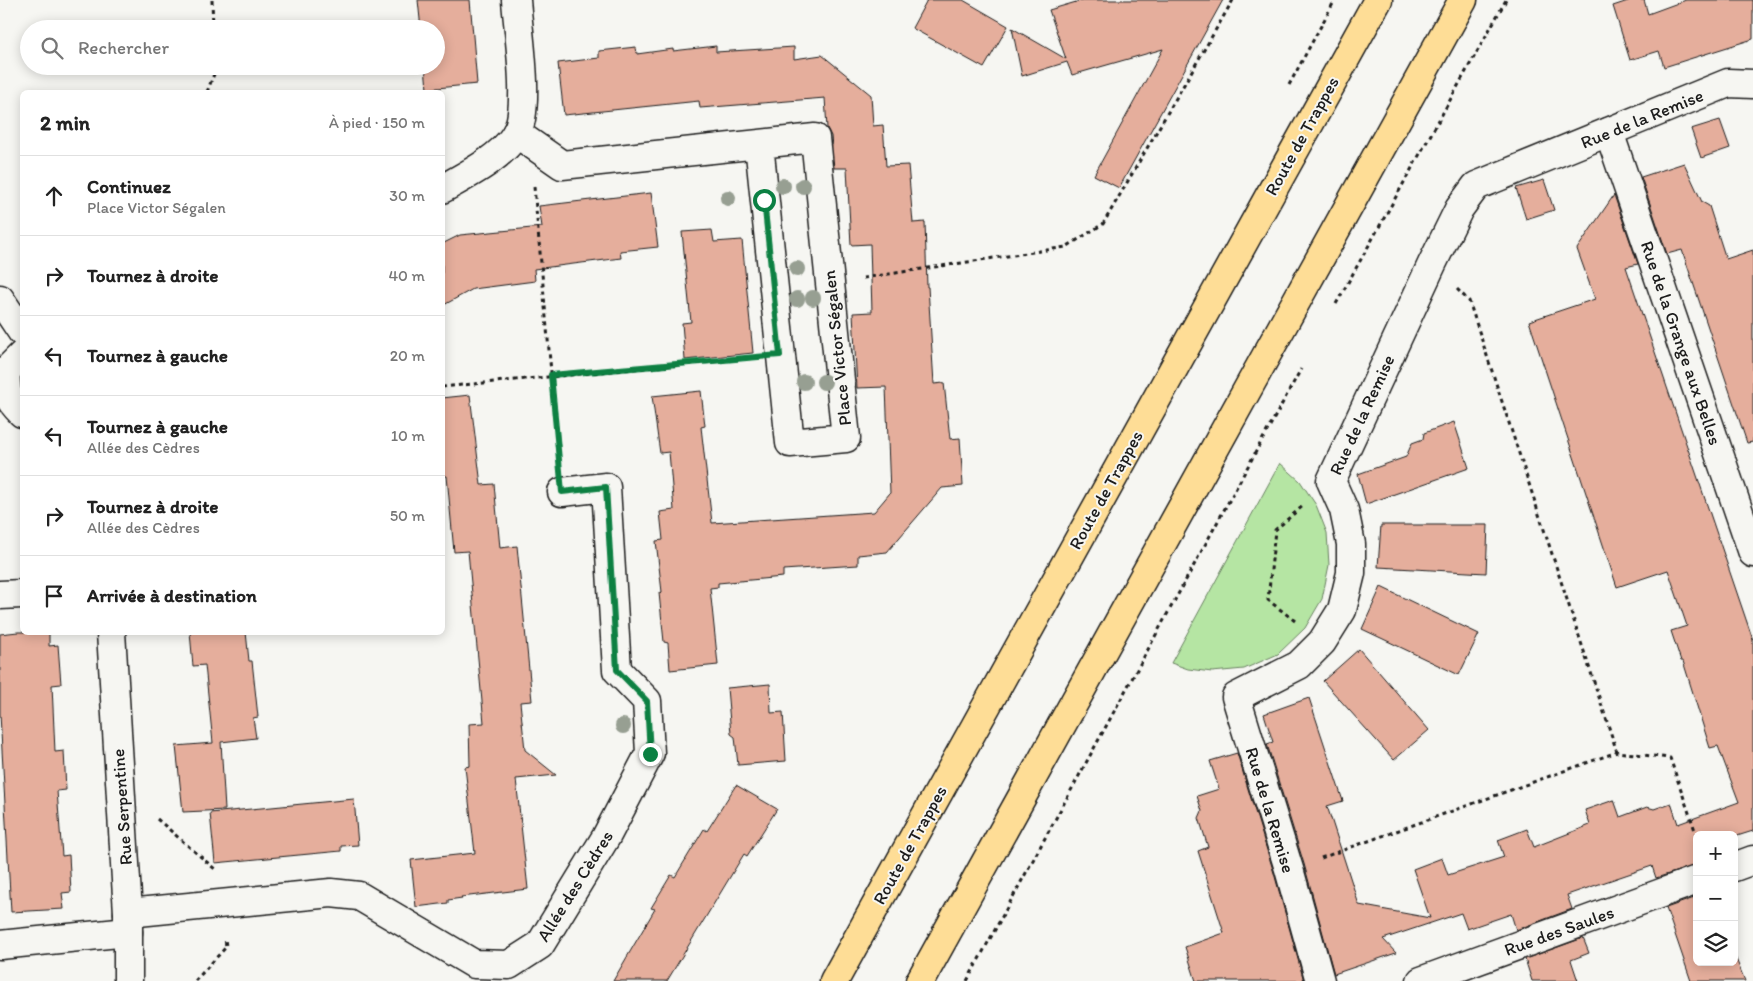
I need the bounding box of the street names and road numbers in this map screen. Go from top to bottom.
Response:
street label: Route de Trappes [1260,73,1344,199]
street label: Rue de la Remise [1577,84,1707,154]
street label: Rue de la Grange aux Belles [1636,238,1726,448]
street label: Place Victor Ségalen [818,269,856,427]
street label: Rue de la Remise [1324,351,1400,479]
street label: Route de Trappes [1064,427,1148,553]
street label: Rue de la Remise [1240,744,1300,876]
street label: Rue Serpentine [107,748,137,866]
street label: Route de Trappes [868,782,952,908]
street label: Allée des Cèdres [532,826,618,946]
street label: Rue des Saules [1501,901,1617,961]

